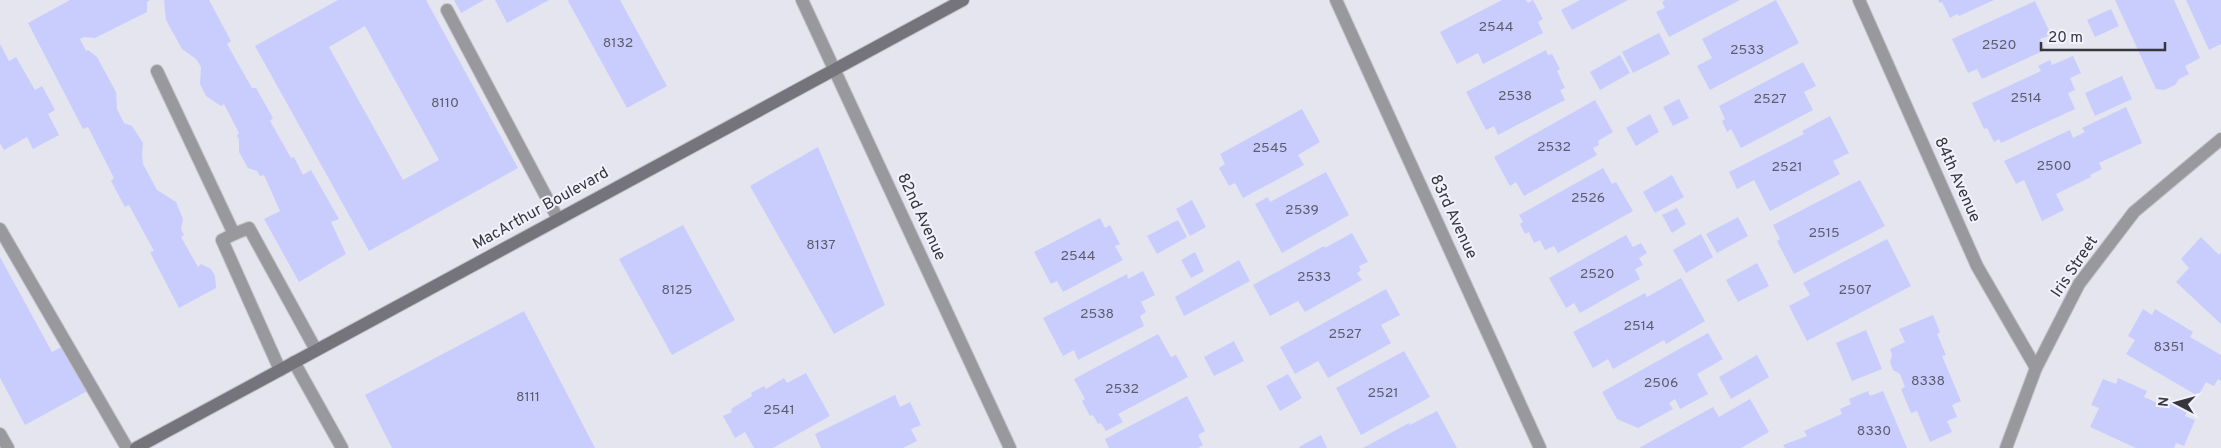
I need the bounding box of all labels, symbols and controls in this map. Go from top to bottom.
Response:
house number: 2544 [1479,19,1513,36]
scale bar [2041,20,2165,52]
text: 20 m [2048,29,2083,48]
house number: 8132 [603,35,633,52]
house number: 2520 [1982,37,2016,54]
house number: 2533 [1730,42,1764,59]
house number: 2538 [1498,88,1532,105]
house number: 2514 [2011,90,2041,107]
house number: 2527 [1754,91,1786,108]
house number: 8110 [431,95,459,112]
street label: 84th Avenue [1929,134,1985,226]
house number: 2532 [1537,139,1571,156]
house number: 2545 [1253,140,1287,157]
house number: 2500 [2036,158,2072,175]
house number: 2521 [1772,159,1802,176]
street label: MacArthur Boulevard [469,163,613,255]
street label: 82nd Avenue [892,170,950,264]
street label: 83rd Avenue [1425,172,1481,262]
house number: 2526 [1571,190,1605,207]
house number: 2539 [1285,202,1319,219]
house number: 2515 [1808,225,1840,242]
street label: Iris Street [2047,232,2103,302]
house number: 8137 [806,237,836,254]
house number: 2544 [1061,248,1095,265]
house number: 2520 [1580,266,1614,283]
house number: 2533 [1297,269,1331,286]
house number: 8125 [661,282,693,299]
house number: 2507 [1838,282,1872,299]
house number: 2538 [1080,306,1114,323]
house number: 2514 [1624,318,1654,335]
house number: 2527 [1329,326,1361,343]
house number: 8351 [2154,339,2184,356]
house number: 8338 [1911,373,1945,390]
house number: 2506 [1644,375,1678,392]
north arrow [2151,378,2201,428]
house number: 2532 [1105,381,1139,398]
house number: 2521 [1368,385,1398,402]
house number: 8111 [516,389,540,406]
text: N [2156,396,2174,408]
house number: 2541 [763,402,795,419]
house number: 8330 [1857,423,1891,440]

